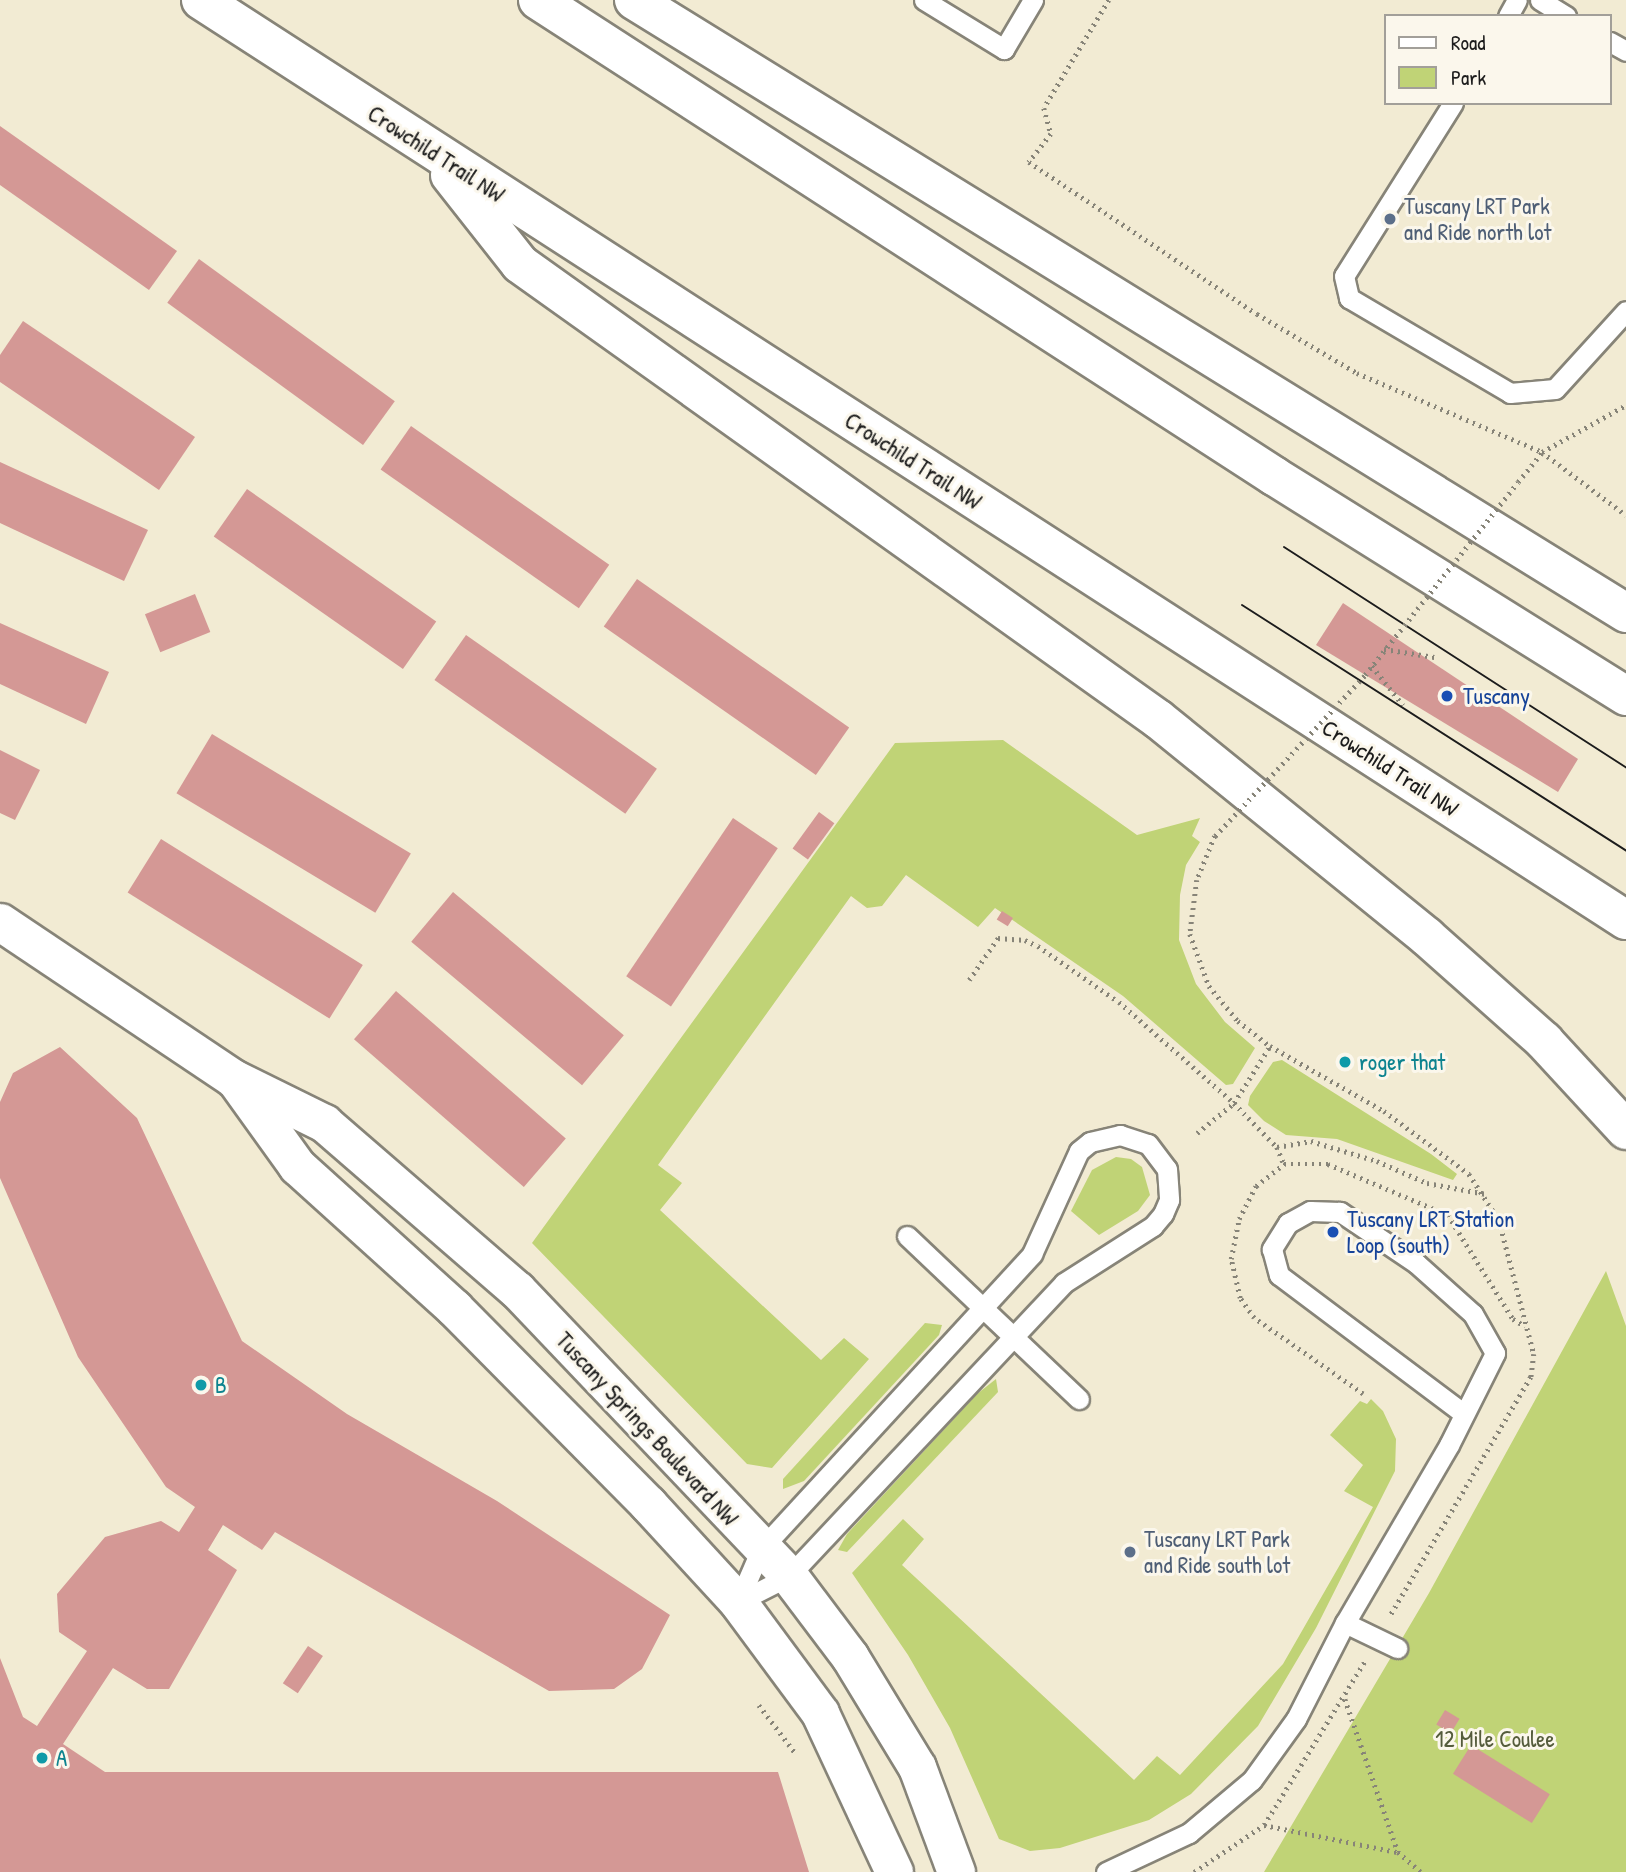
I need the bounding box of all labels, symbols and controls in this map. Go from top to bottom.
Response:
legend [1384,14,1612,105]
text: Road [1451,28,1485,57]
text: Park [1451,63,1486,92]
street label: Crowchild Trail NW [363,100,509,208]
place label: Tuscany LRT Park and Ride north lot [1404,192,1551,246]
marker: Tuscany LRT Park and Ride north lot [1382,211,1398,227]
street label: Crowchild Trail NW [840,407,986,515]
place label: Tuscany [1463,682,1530,710]
marker: Tuscany [1437,686,1457,706]
street label: Crowchild Trail NW [1317,714,1463,822]
place label: roger that [1359,1048,1445,1076]
marker: roger that [1337,1054,1353,1070]
place label: Tuscany LRT Station Loop (south) [1347,1205,1514,1259]
marker: Tuscany LRT Station Loop (south) [1325,1224,1341,1240]
street label: Tuscany Springs Boulevard NW [550,1327,744,1531]
place label: B [215,1371,227,1399]
marker: B [193,1377,209,1393]
place label: Tuscany LRT Park and Ride south lot [1144,1525,1290,1579]
marker: Tuscany LRT Park and Ride south lot [1122,1544,1138,1560]
park label: 12 Mile Coulee [1435,1725,1555,1753]
place label: A [56,1744,67,1772]
marker: A [34,1750,50,1766]

